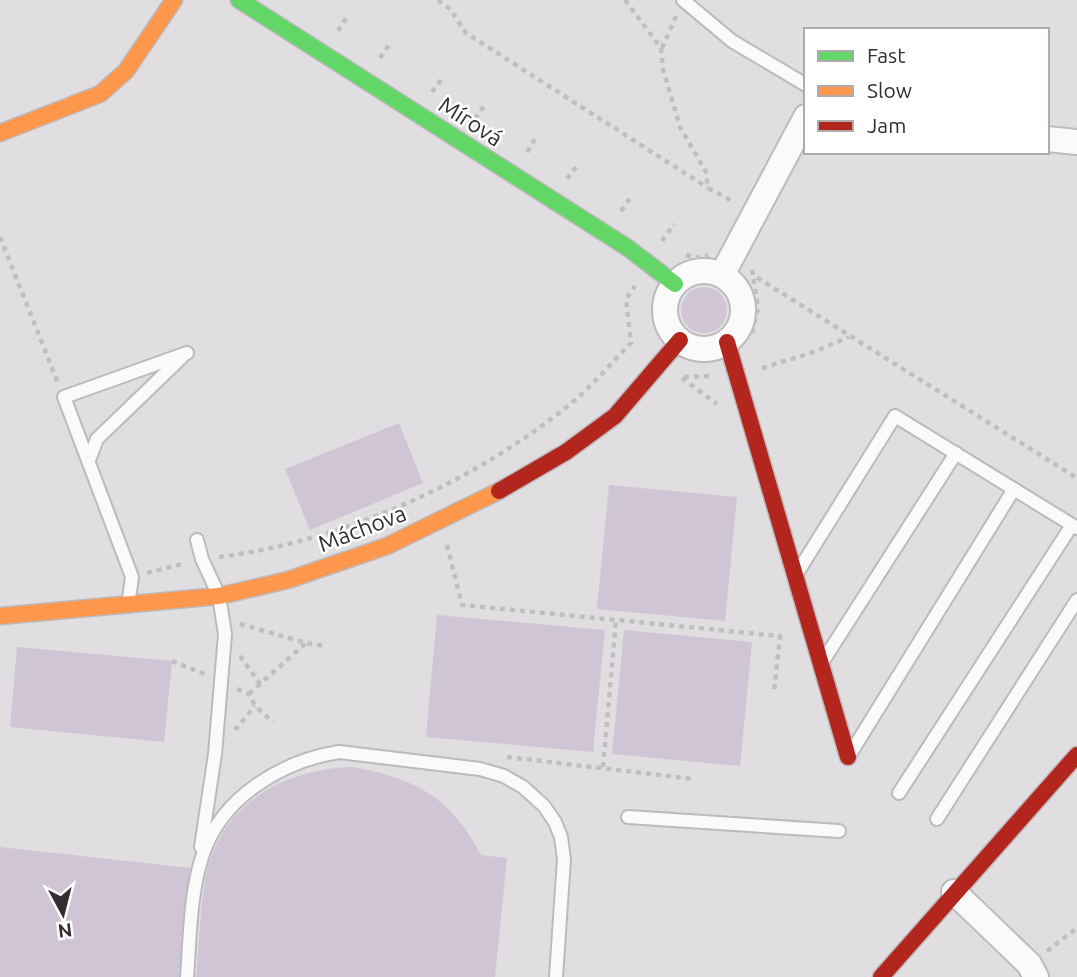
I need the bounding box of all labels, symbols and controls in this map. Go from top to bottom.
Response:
legend [804,28,1049,154]
text: Fast [867,43,905,67]
text: Slow [867,78,912,102]
street label: Mírová [435,91,507,151]
text: Jam [867,113,906,137]
street label: Máchova [315,500,409,556]
north arrow [28,879,98,949]
text: N [57,919,73,943]

